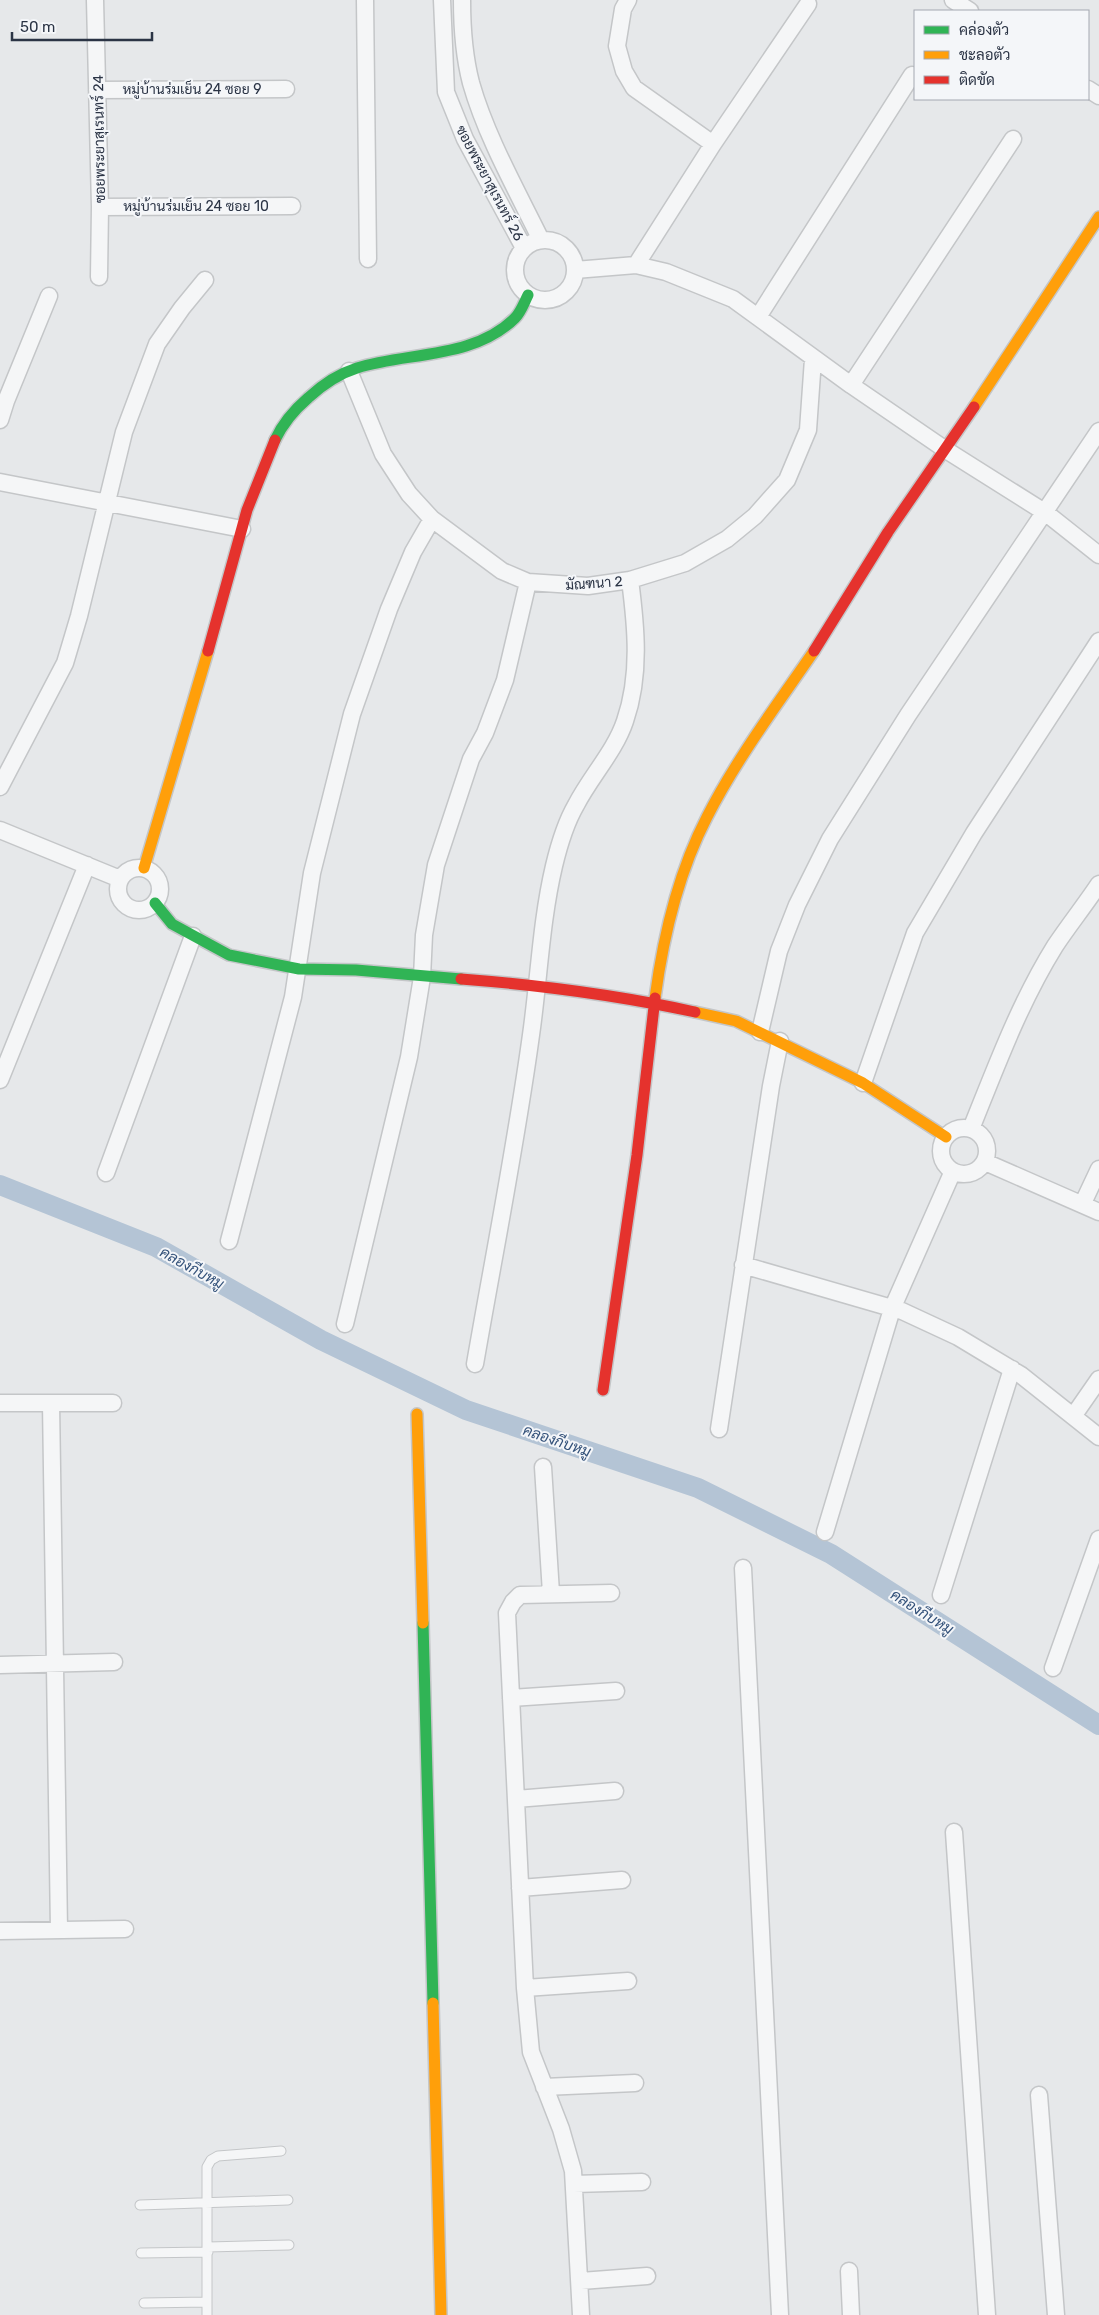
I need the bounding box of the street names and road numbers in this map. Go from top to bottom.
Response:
street label: ซอยพระยาสุเรนทร์ 24 [89,74,110,203]
street label: หมู่บ้านร่มเย็น 24 ซอย 9 [122,80,262,99]
street label: ซอยพระยาสุเรนทร์ 26 [451,122,528,244]
street label: หมู่บ้านร่มเย็น 24 ซอย 10 [123,197,269,216]
street label: มัณฑนา 2 [565,573,623,594]

